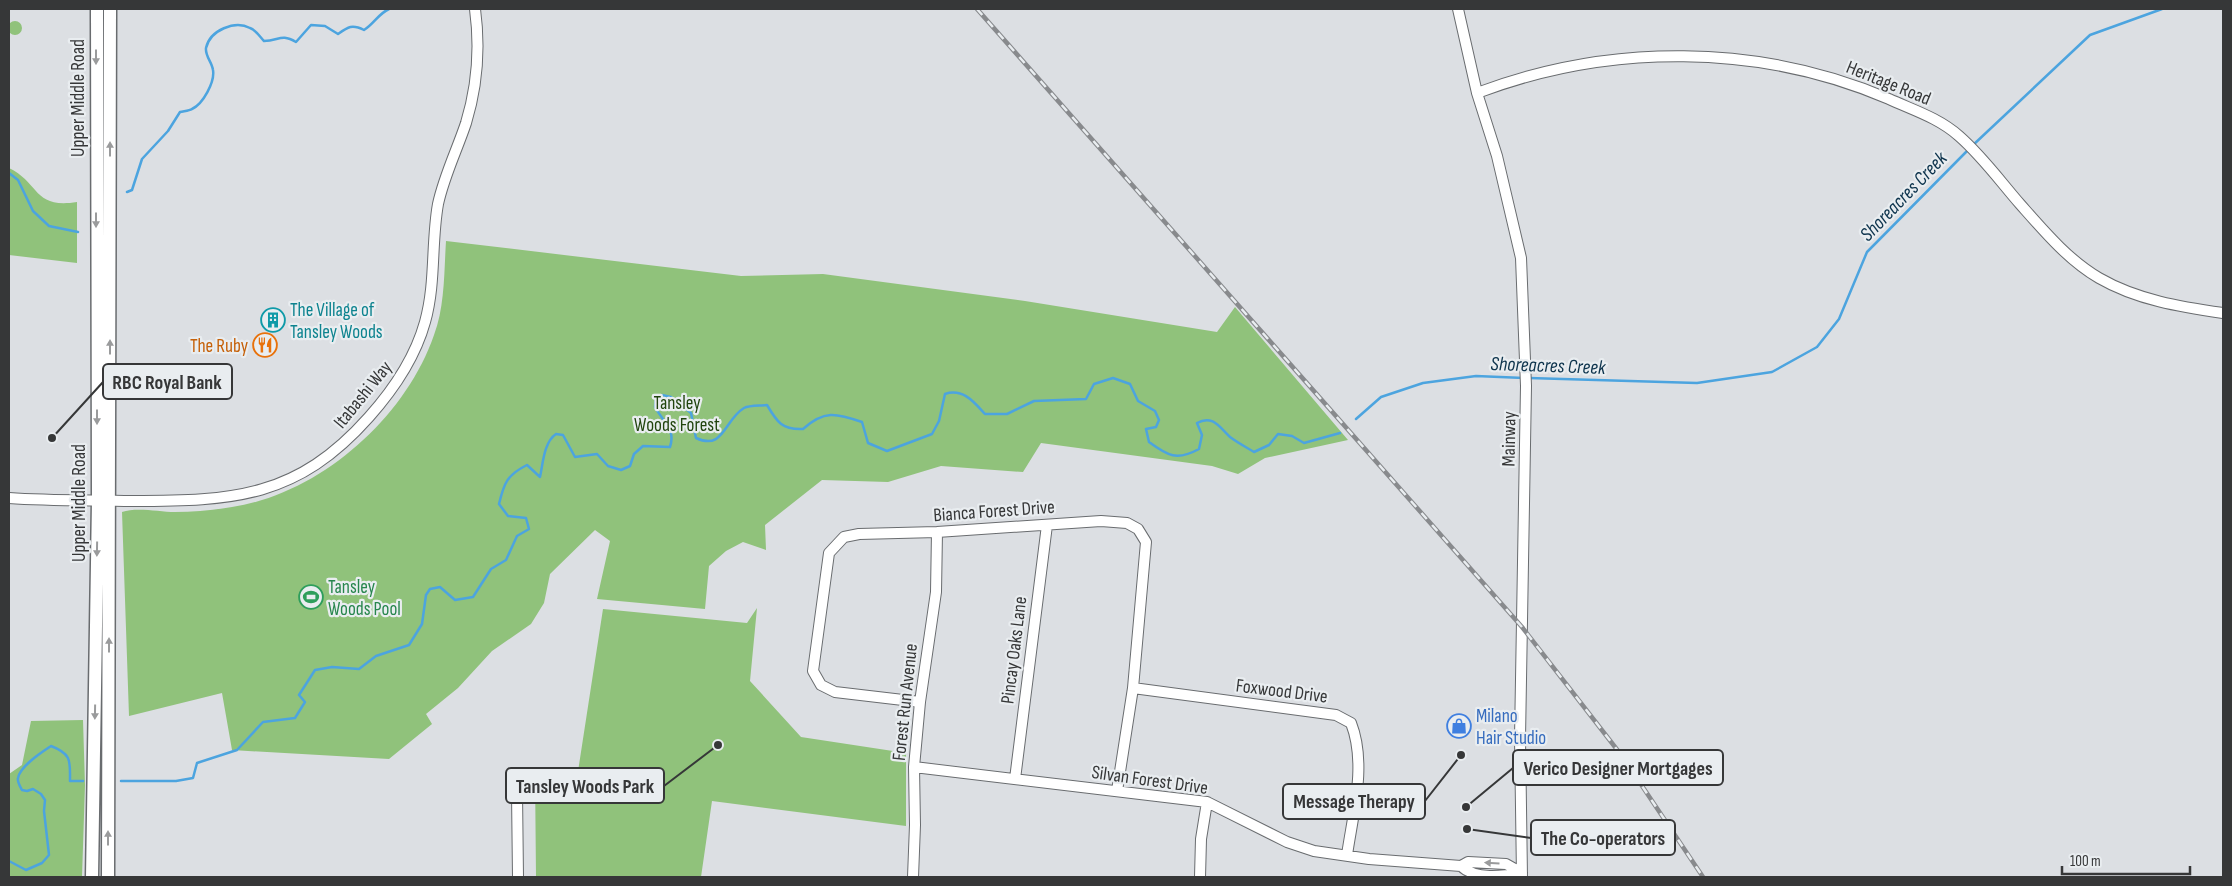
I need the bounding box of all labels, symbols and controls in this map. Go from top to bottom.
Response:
street label: Upper Middle Road [67,39,90,157]
one-way arrow [92,50,100,66]
street label: Heritage Road [1843,56,1934,111]
one-way arrow [106,141,114,157]
water label: Shoreacres Creek [1855,147,1953,246]
one-way arrow [92,212,100,228]
place label: The Village of Tansley Woods [290,299,383,344]
building icon: The Village of Tansley Woods [260,307,286,333]
restaurant icon: The Ruby [252,332,278,358]
place label: The Ruby [190,335,249,358]
one-way arrow [106,338,114,354]
water label: Shoreacres Creek [1490,352,1606,380]
street label: Itabashi Way [329,356,398,433]
callout: RBC Royal Bank [103,364,232,399]
text: RBC Royal Bank [112,371,222,395]
park label: Tansley Woods Forest [634,392,720,437]
one-way arrow [93,410,101,426]
street label: Mainway [1498,411,1521,467]
street label: Upper Middle Road [68,444,91,562]
street label: Bianca Forest Drive [933,496,1056,527]
one-way arrow [93,541,101,557]
place label: Tansley Woods Pool [328,576,401,621]
sports icon: Tansley Woods Pool [298,584,324,610]
street label: Pincay Oaks Lane [996,595,1032,705]
one-way arrow [105,637,113,653]
street label: Forest Run Avenue [888,642,923,762]
street label: Foxwood Drive [1235,674,1329,709]
one-way arrow [91,704,99,720]
place label: Milano Hair Studio [1476,705,1546,750]
shop icon: Milano Hair Studio [1446,713,1472,739]
callout: Verico Designer Mortgages [1513,750,1723,785]
text: Verico Designer Mortgages [1523,757,1713,781]
street label: Silvan Forest Drive [1090,761,1209,800]
callout: Tansley Woods Park [506,768,664,803]
text: Tansley Woods Park [516,775,655,799]
callout: Message Therapy [1283,784,1425,819]
text: Message Therapy [1293,790,1415,814]
callout: The Co-operators [1531,820,1675,855]
text: The Co-operators [1541,827,1666,851]
one-way arrow [104,829,112,845]
scale bar [2062,844,2190,876]
text: 100 m [2070,852,2101,871]
one-way arrow [1484,859,1500,867]

